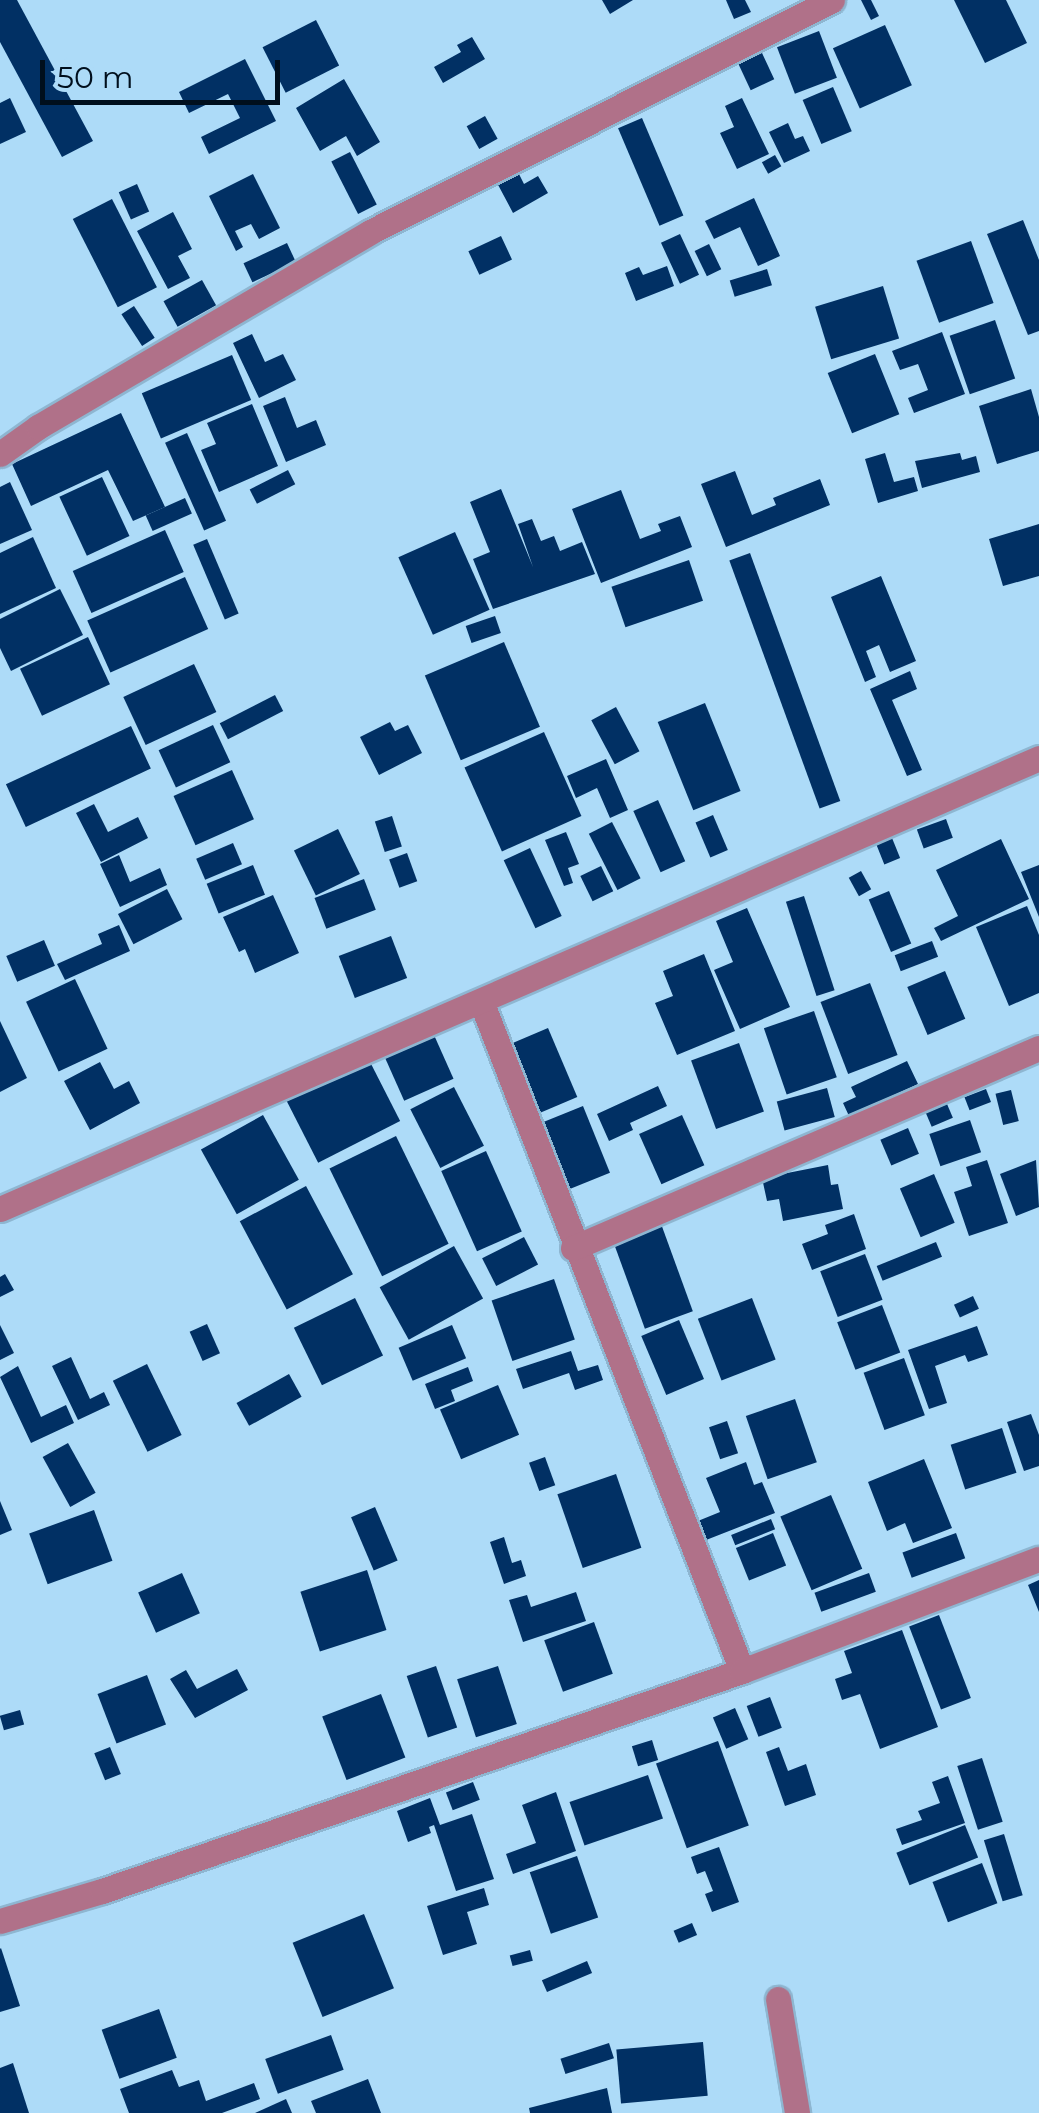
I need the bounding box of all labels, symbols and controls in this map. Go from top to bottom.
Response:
scale bar [45,40,285,102]
text: 50 m [57,59,134,96]

